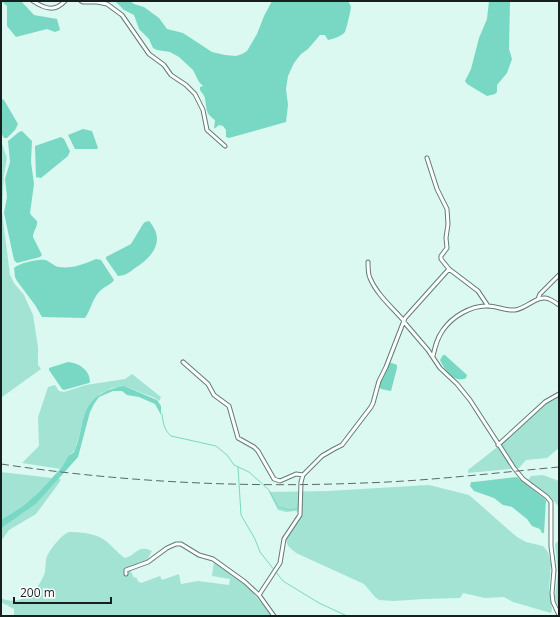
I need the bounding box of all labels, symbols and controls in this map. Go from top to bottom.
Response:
scale bar [14,579,111,605]
text: 200 m [20,584,55,601]

